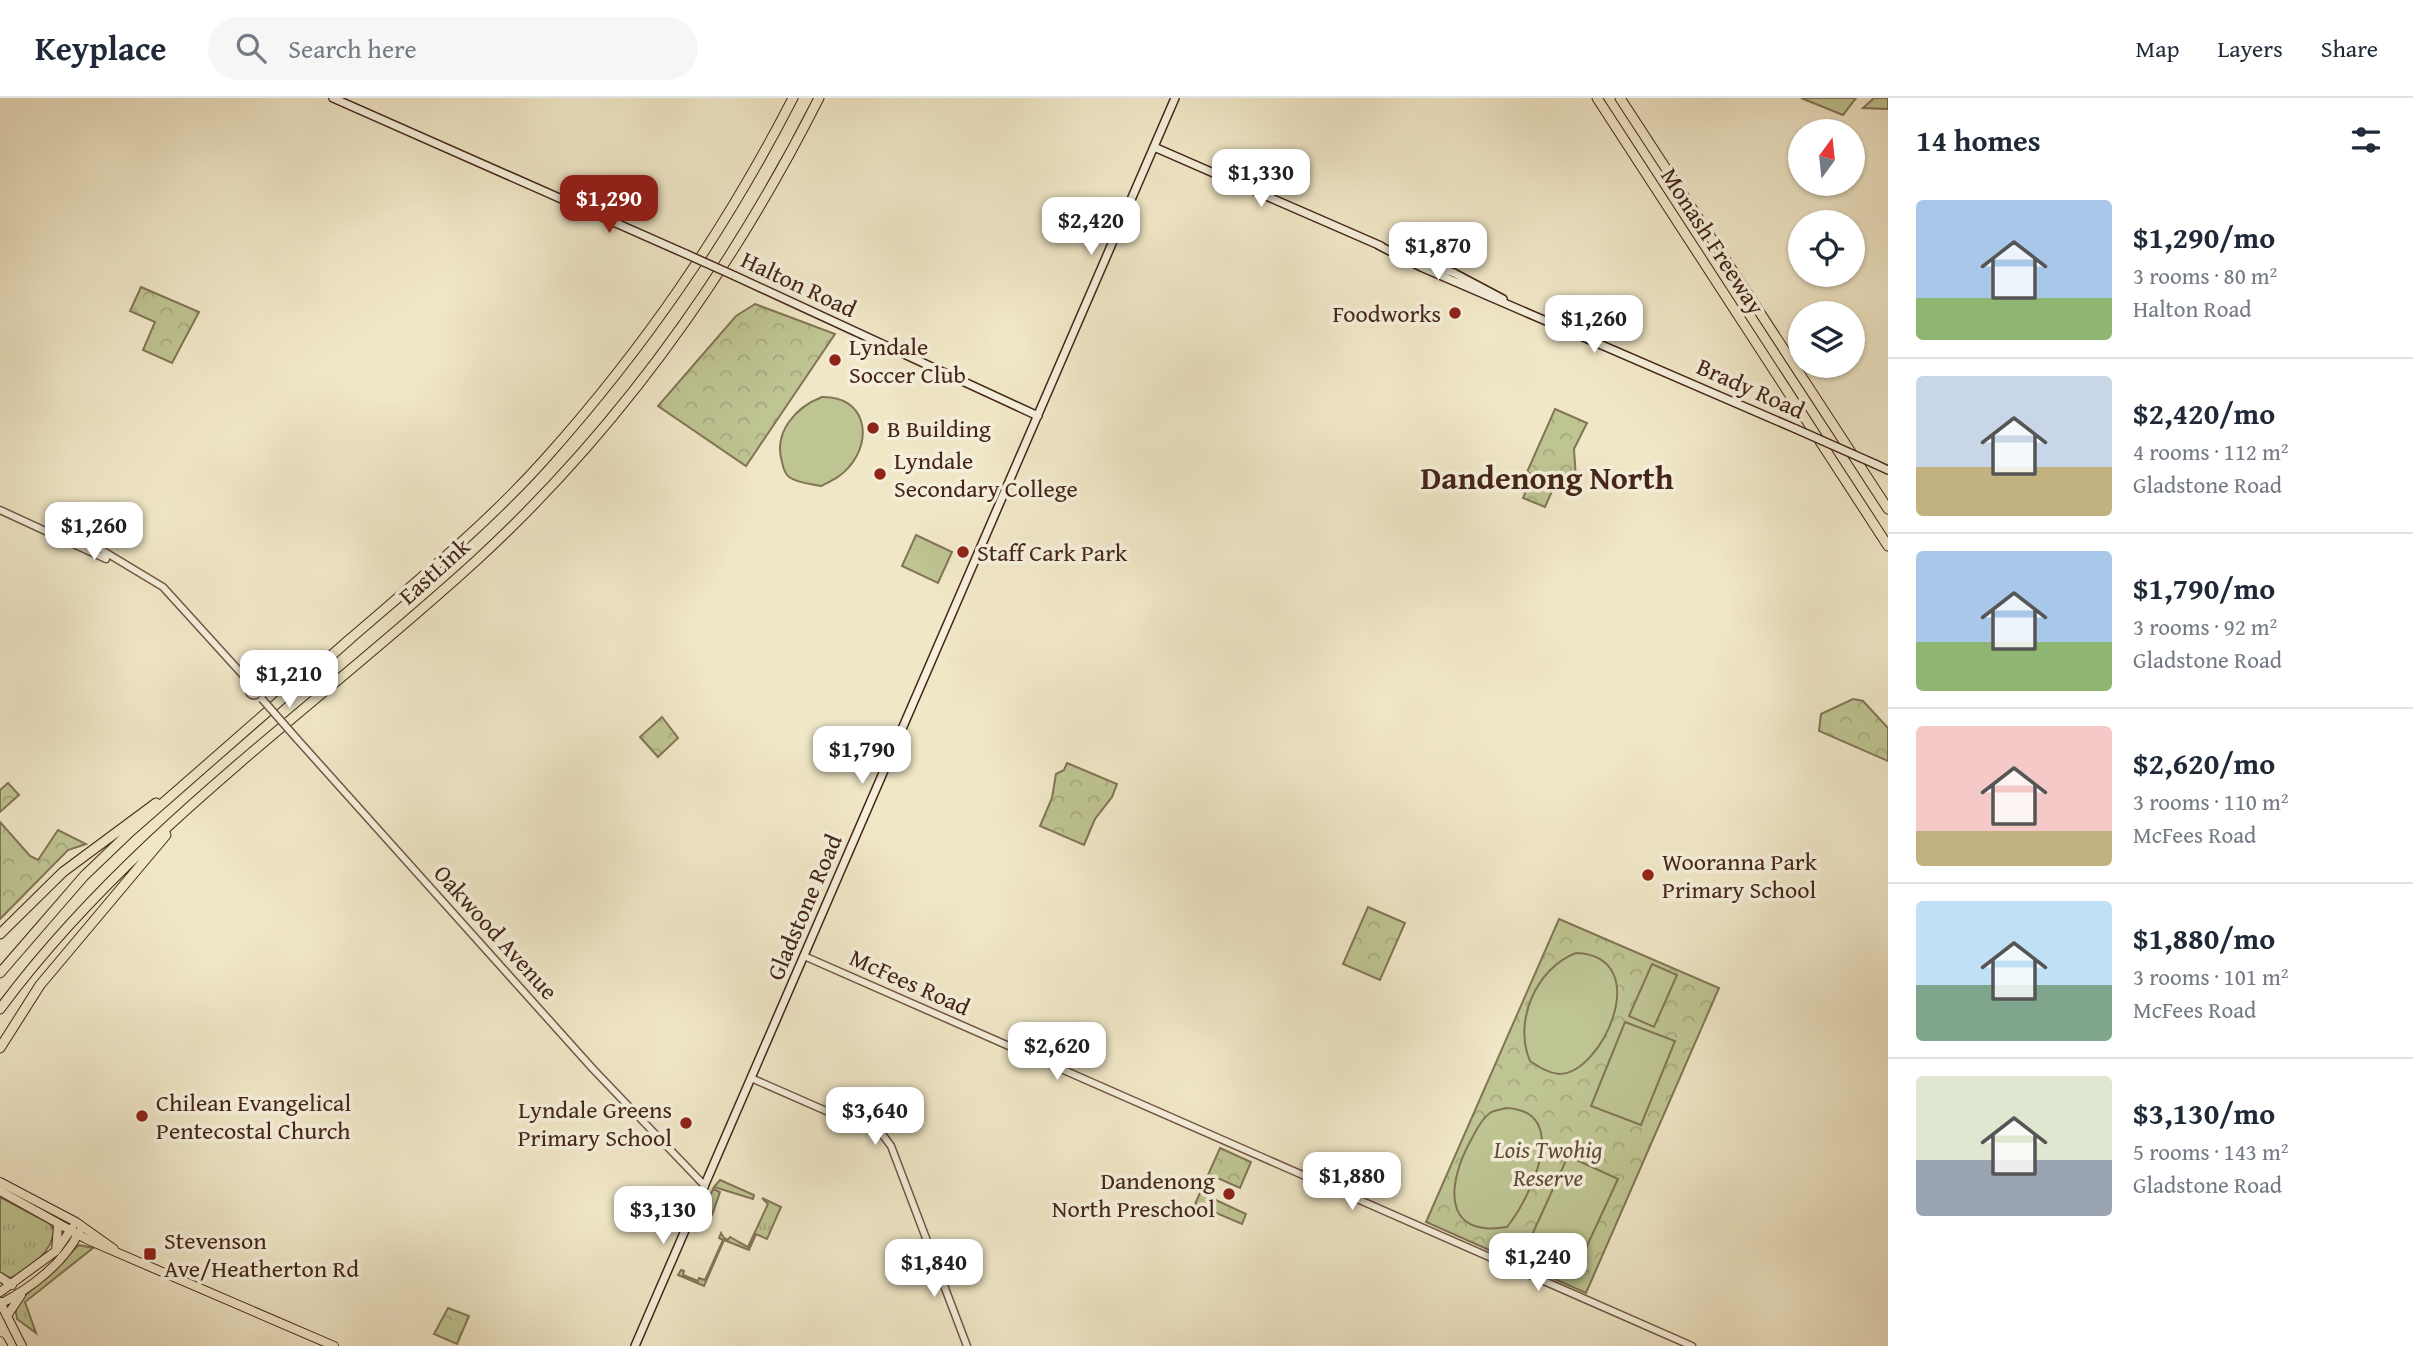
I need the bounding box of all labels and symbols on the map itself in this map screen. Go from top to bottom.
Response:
north arrow [1788,119,1866,196]
pin: $1,330 [1204,150,1318,209]
street label: Monash Freeway [1652,161,1774,321]
pin: $1,290 [552,176,666,235]
pin: $2,420 [1034,198,1148,257]
pin: $1,870 [1381,222,1495,282]
street label: Halton Road [736,242,863,326]
place label: Foodworks [1332,296,1441,331]
pin: $1,260 [1537,296,1651,355]
marker: Foodworks [1447,305,1463,321]
place label: Lyndale Soccer Club [849,329,966,392]
street label: Brady Road [1691,349,1811,427]
marker: Lyndale Soccer Club [827,352,843,368]
place label: B Building [887,411,991,446]
marker: B Building [865,420,881,436]
place label: Lyndale Secondary College [894,443,1078,506]
district label: Dandenong North [1420,454,1674,501]
marker: Lyndale Secondary College [872,466,888,482]
pin: $1,260 [37,503,151,562]
street label: EastLink [390,529,478,613]
place label: Staff Cark Park [977,535,1128,570]
marker: Staff Cark Park [955,544,971,560]
pin: $1,210 [232,650,346,710]
pin: $1,790 [805,726,919,786]
street label: Gladstone Road [758,828,851,985]
place label: Wooranna Park Primary School [1662,844,1818,907]
street label: Oakwood Avenue [426,857,566,1007]
marker: Wooranna Park Primary School [1640,867,1656,883]
street label: McFees Road [844,940,976,1024]
pin: $2,620 [1000,1023,1114,1082]
place label: Chilean Evangelical Pentecostal Church [156,1085,351,1148]
pin: $3,640 [818,1088,932,1147]
place label: Lyndale Greens Primary School [518,1092,672,1155]
marker: Chilean Evangelical Pentecostal Church [134,1108,150,1124]
marker: Lyndale Greens Primary School [678,1115,694,1131]
park label: Lois Twohig Reserve [1493,1132,1602,1195]
pin: $1,880 [1295,1152,1409,1212]
place label: Dandenong North Preschool [1052,1163,1215,1226]
pin: $3,130 [606,1186,720,1246]
marker: Dandenong North Preschool [1221,1186,1237,1202]
place label: Stevenson Ave/Heatherton Rd [164,1223,359,1286]
pin: $1,240 [1481,1234,1595,1293]
pin: $1,840 [877,1240,991,1299]
marker: Stevenson Ave/Heatherton Rd [142,1246,158,1262]

